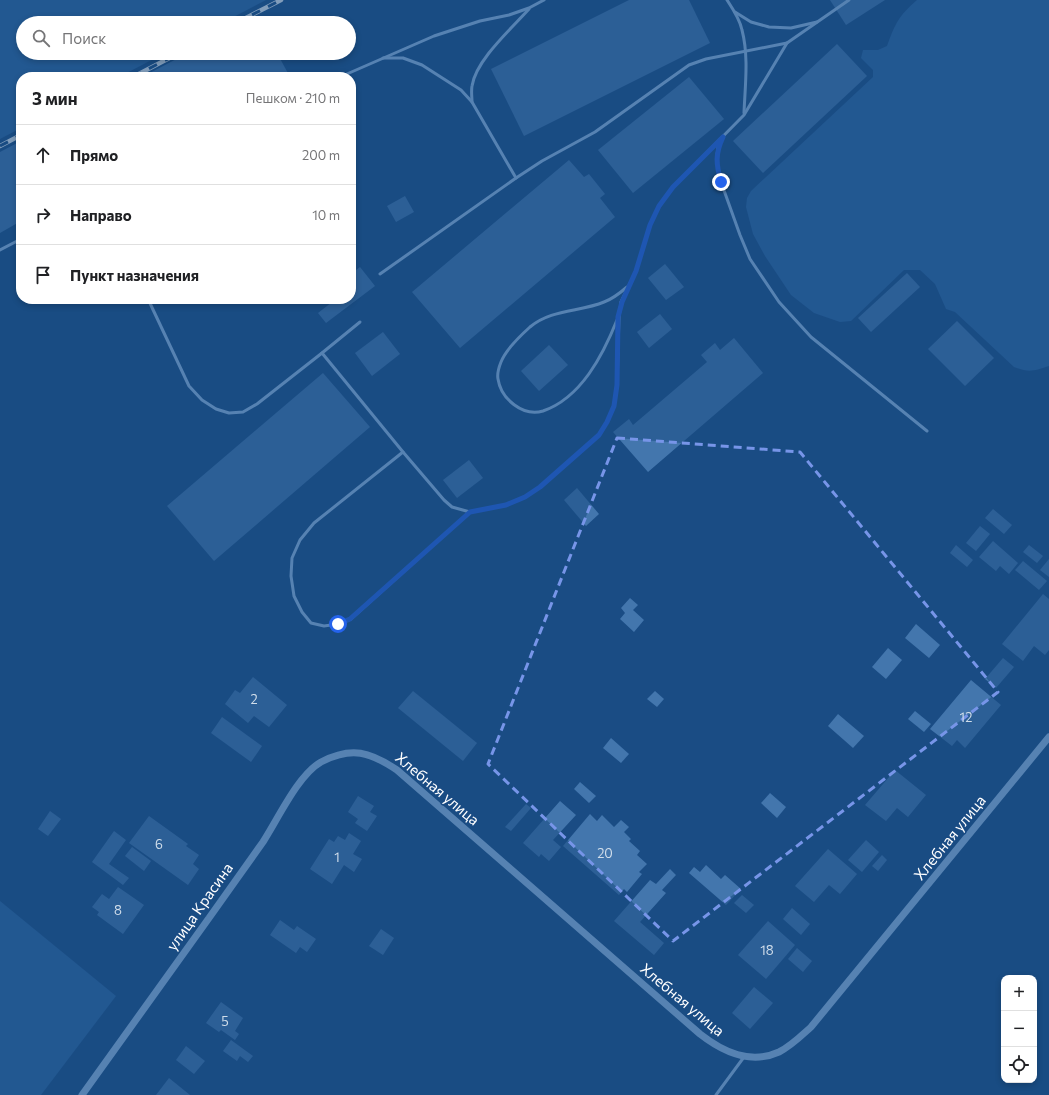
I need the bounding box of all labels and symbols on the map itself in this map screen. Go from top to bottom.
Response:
route end [712,173,730,191]
route start [329,615,347,633]
house number: 2 [250,691,258,707]
house number: 12 [960,709,972,725]
street label: Хлебная улица [392,748,483,829]
street label: Хлебная улица [910,791,989,883]
house number: 6 [155,836,163,852]
house number: 20 [597,845,613,861]
house number: 1 [334,849,340,865]
street label: улица Красина [162,859,236,954]
house number: 8 [114,902,122,918]
house number: 18 [760,942,774,958]
street label: Хлебная улица [637,959,728,1040]
house number: 5 [221,1013,229,1029]

